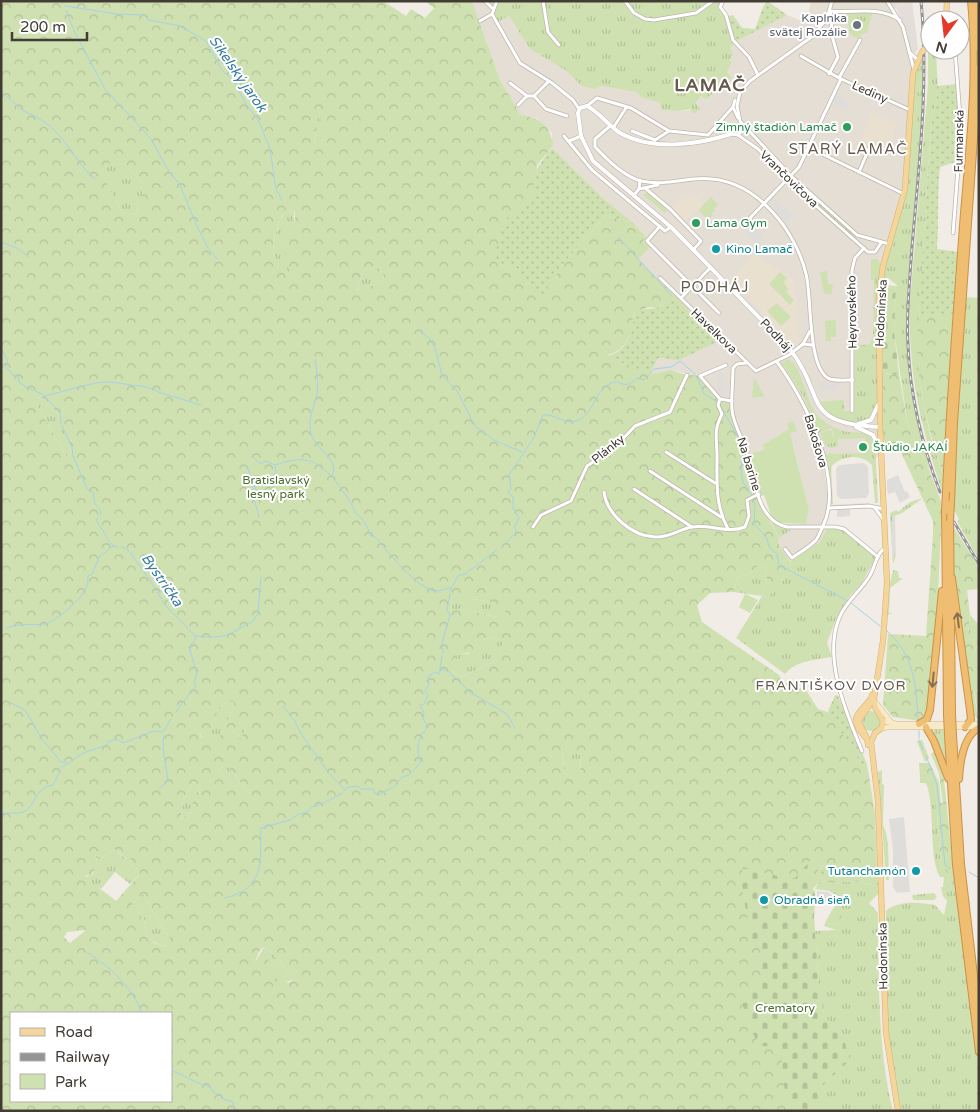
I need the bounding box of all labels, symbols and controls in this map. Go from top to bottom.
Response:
scale bar [12,10,88,42]
north arrow [920,10,970,60]
place label: Kaplnka svätej Rozálie [770,11,847,39]
text: 200 m [20,18,66,36]
marker: Kaplnka svätej Rozálie [851,19,863,31]
water label: Sikelský jarok [205,33,271,117]
text: N [934,37,949,57]
district label: LAMAČ [674,74,746,96]
street label: Lediny [850,78,891,106]
street label: Furmanská [951,109,967,173]
place label: Zimný štadión Lamač [715,120,837,134]
marker: Zimný štadión Lamač [841,121,853,133]
district label: STARÝ LAMAČ [789,140,907,158]
street label: Vrančovičova [757,148,821,210]
place label: Lama Gym [706,216,767,230]
marker: Lama Gym [690,217,702,229]
place label: Kino Lamač [726,242,793,256]
marker: Kino Lamač [710,243,722,255]
street label: Heyrovského [844,275,860,349]
district label: PODHÁJ [680,278,750,296]
street label: Hodonínska [872,279,890,347]
street label: Havelkova [688,306,740,356]
street label: Podháj [757,316,795,354]
street label: Bakošova [801,413,831,469]
street label: Plánky [589,431,628,466]
street label: Na barine [734,435,764,493]
place label: Štúdio JAKAÍ [873,440,948,454]
marker: Štúdio JAKAÍ [857,441,869,453]
park label: Bratislavský lesný park [242,473,310,501]
water label: Bystrička [138,550,187,611]
one-way arrow [953,612,963,628]
one-way arrow [928,672,937,688]
district label: FRANTIŠKOV DVOR [756,677,906,694]
place label: Tutanchamón [827,864,906,878]
marker: Tutanchamón [910,865,922,877]
place label: Obradná sieň [774,893,850,907]
marker: Obradná sieň [758,894,770,906]
street label: Hodonínska [875,922,891,990]
park label: Crematory [755,1001,816,1015]
legend [10,1012,172,1102]
text: Road [55,1023,93,1041]
text: Railway [55,1048,110,1066]
text: Park [55,1073,87,1091]

